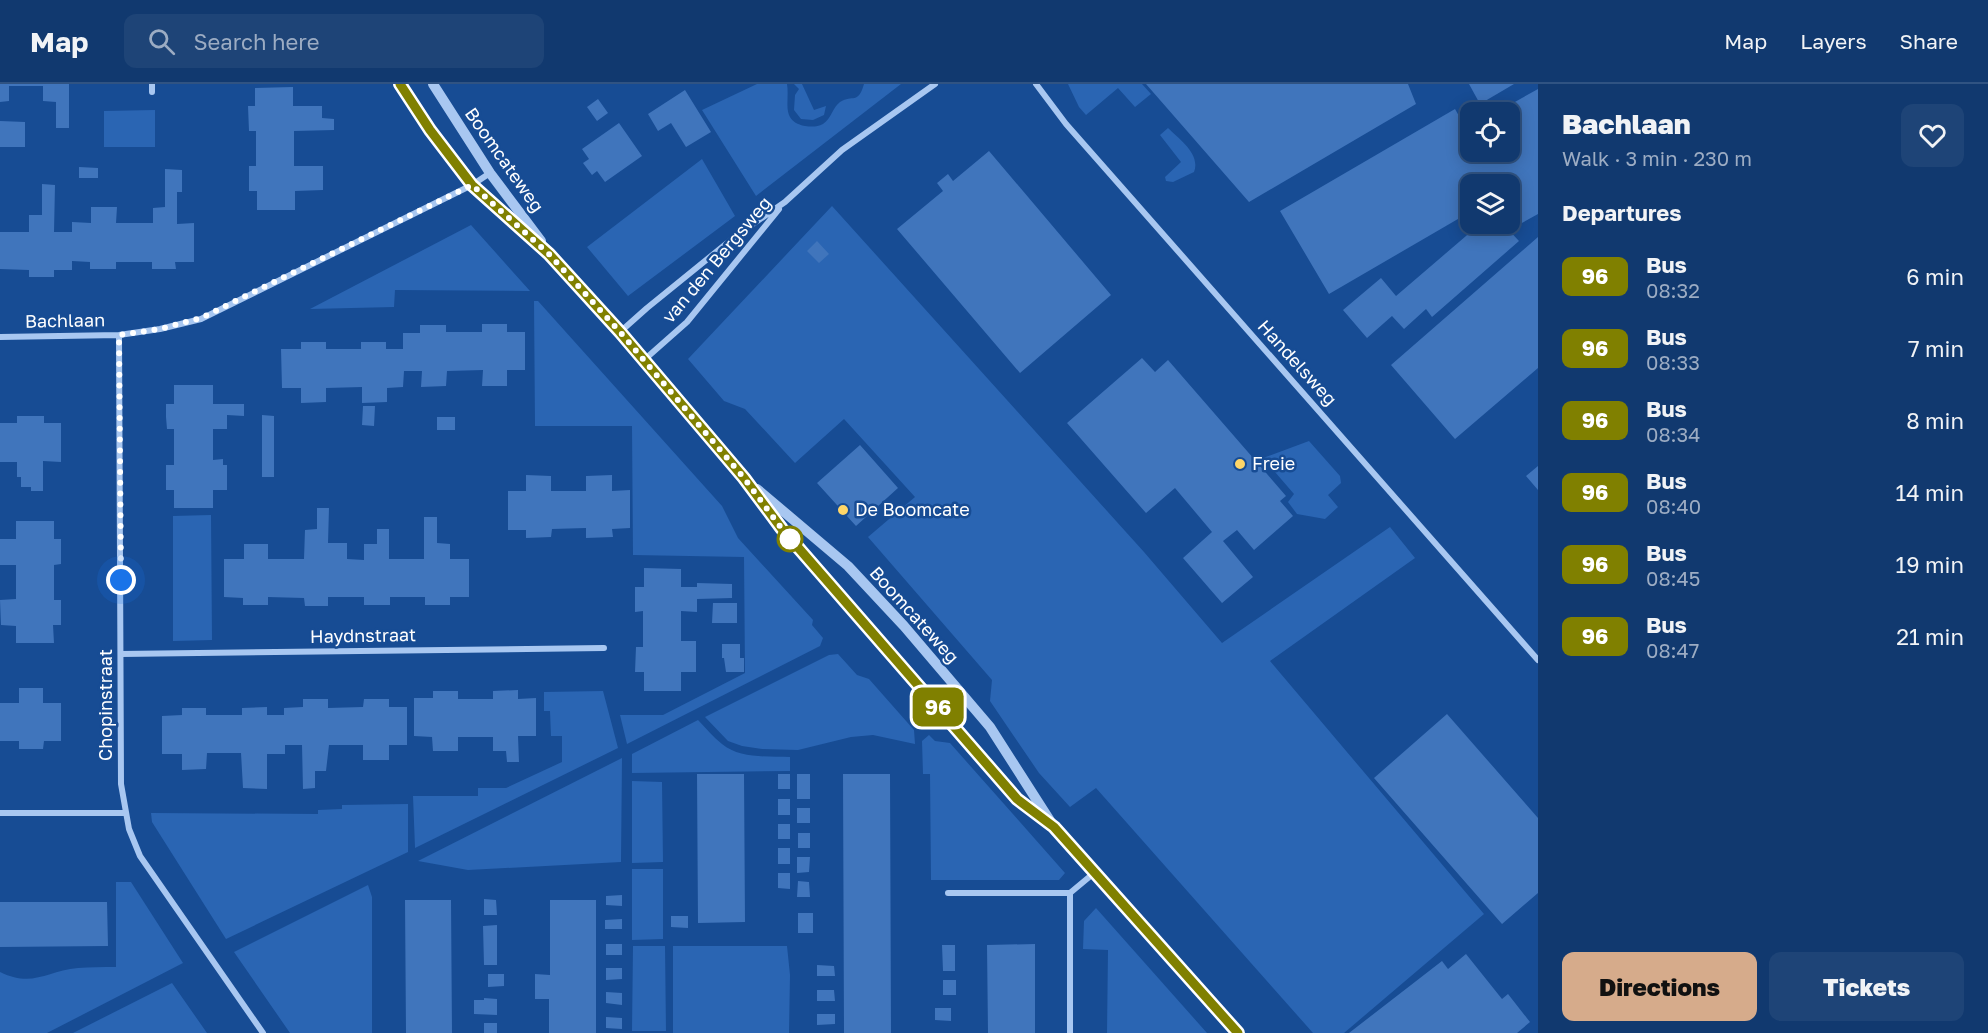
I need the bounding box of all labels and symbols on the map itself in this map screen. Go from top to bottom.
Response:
street label: Boomcateweg [461,103,549,216]
street label: van den Bergsweg [657,192,776,327]
street label: Bachlaan [25,308,105,332]
street label: Handelsweg [1254,315,1342,410]
place label: Freie [1252,452,1295,474]
marker: Freie [1233,457,1247,471]
place label: De Boomcate [855,498,970,520]
marker: De Boomcate [836,503,850,517]
unlabelled marker [777,526,803,552]
street label: Boomcateweg [865,561,964,667]
your location [106,565,136,595]
street label: Haydnstraat [310,623,416,647]
street label: Chopinstraat [94,649,116,761]
line badge: 96 [911,688,965,726]

